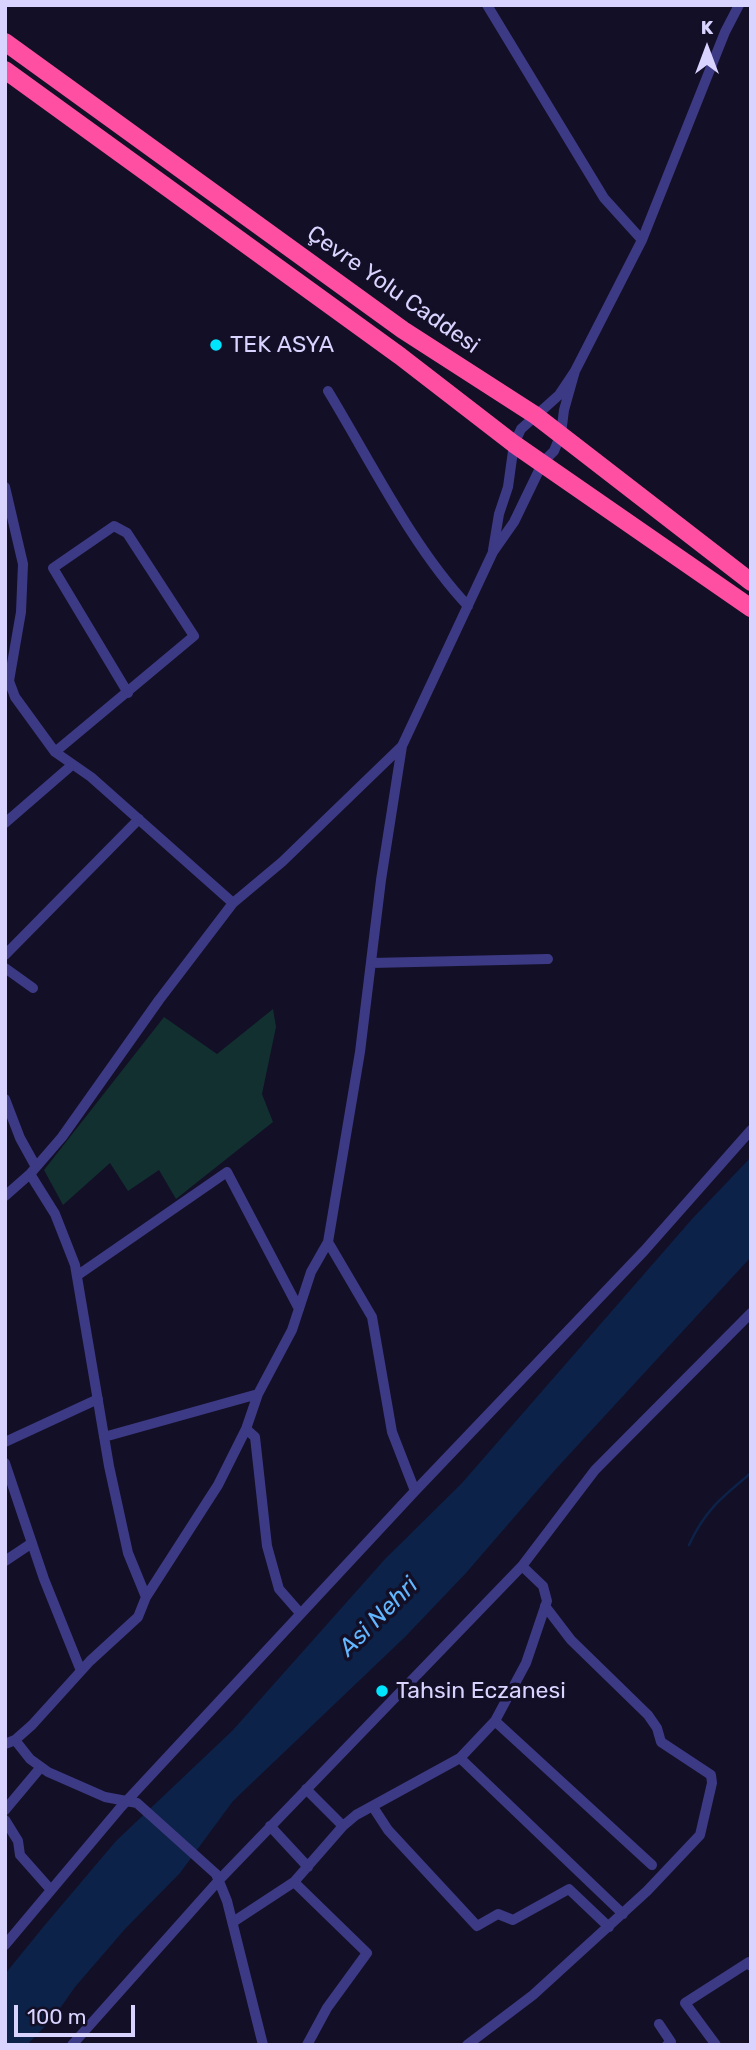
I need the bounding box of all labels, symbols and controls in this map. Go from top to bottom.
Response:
north arrow [672,14,742,84]
text: K [701,16,713,39]
street label: Çevre Yolu Caddesi [301,220,485,360]
place label: TEK ASYA [230,331,334,359]
marker: TEK ASYA [208,337,224,353]
water label: Asi Nehri [334,1572,424,1662]
place label: Tahsin Eczanesi [396,1677,566,1705]
marker: Tahsin Eczanesi [374,1683,390,1699]
scale bar [18,1990,138,2034]
text: 100 m [27,2004,86,2029]

